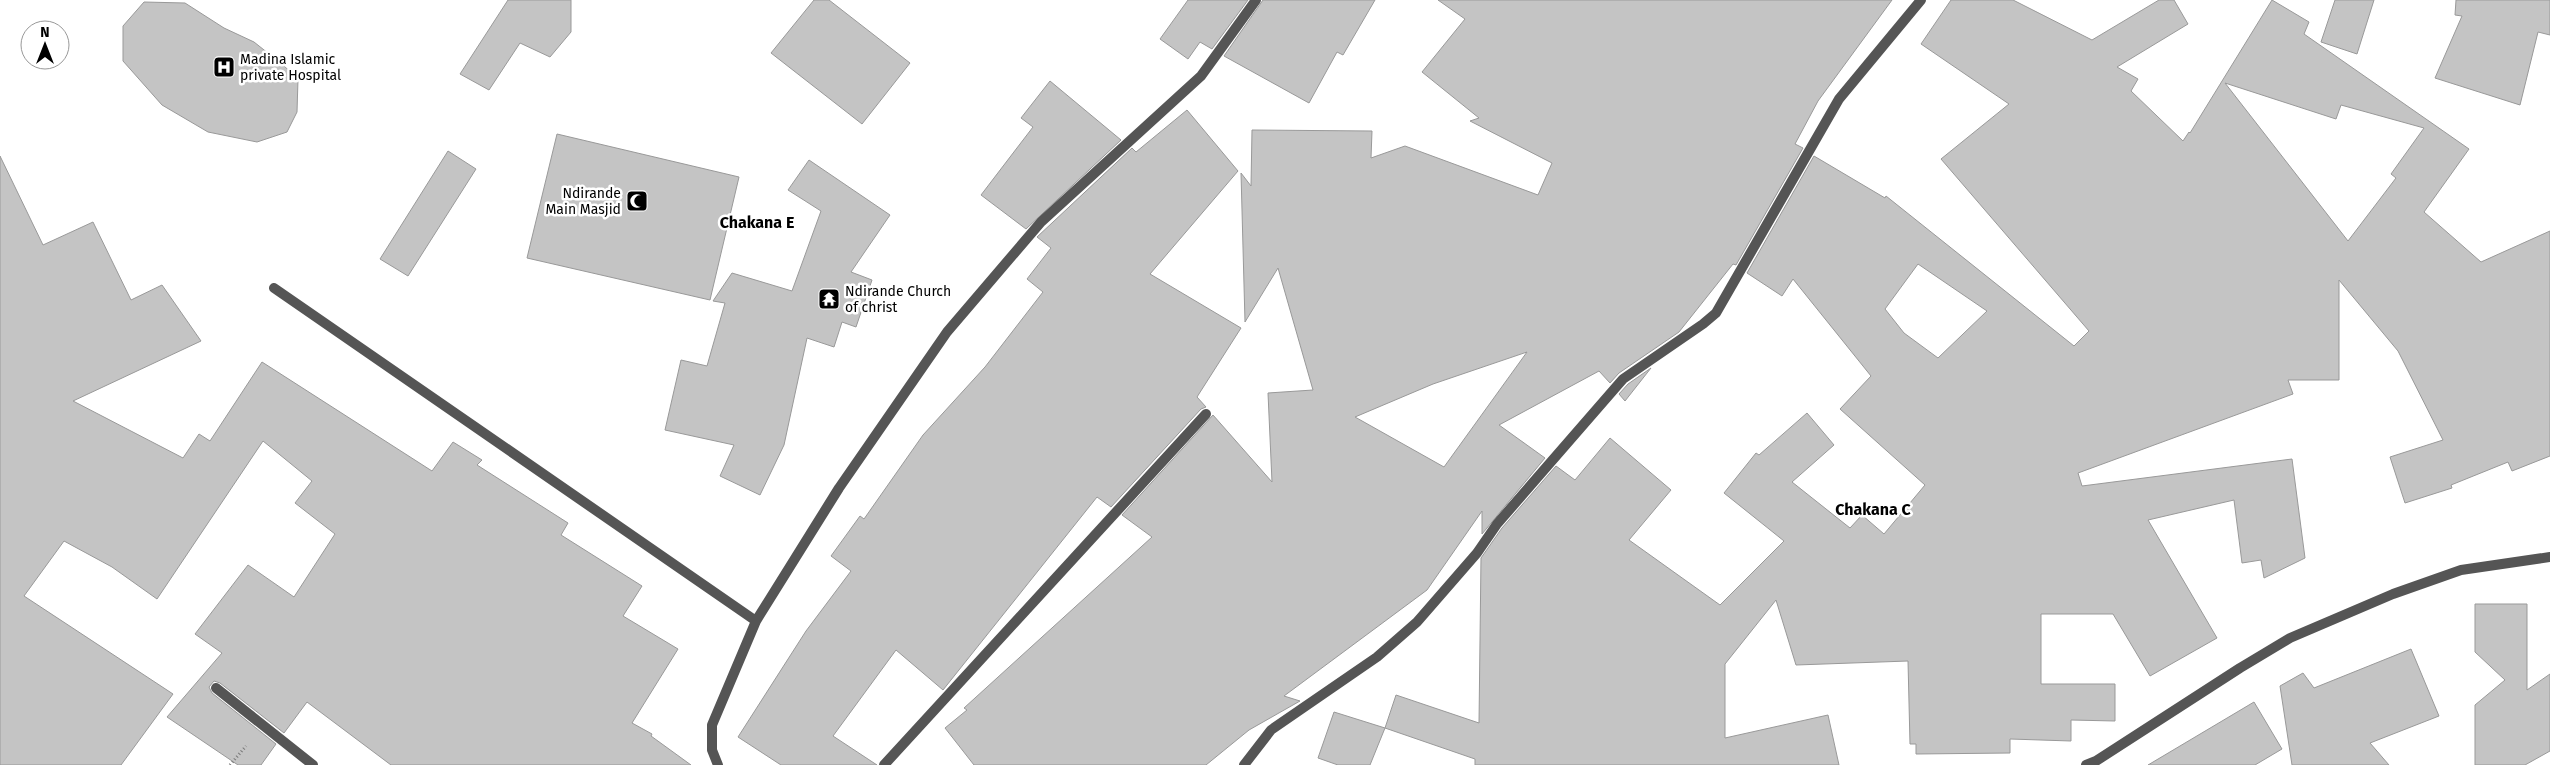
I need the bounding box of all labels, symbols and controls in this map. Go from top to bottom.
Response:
north arrow [20,20,70,70]
text: N [40,24,50,41]
place label: Madina Islamic private Hospital [240,51,341,84]
hospital icon: Madina Islamic private Hospital [212,55,236,79]
place label: Ndirande Main Masjid [545,185,621,218]
mosque icon: Ndirande Main Masjid [625,189,649,213]
district label: Chakana E [720,213,794,232]
place label: Ndirande Church of christ [845,283,951,316]
temple icon: Ndirande Church of christ [817,287,841,311]
district label: Chakana C [1835,500,1911,519]

